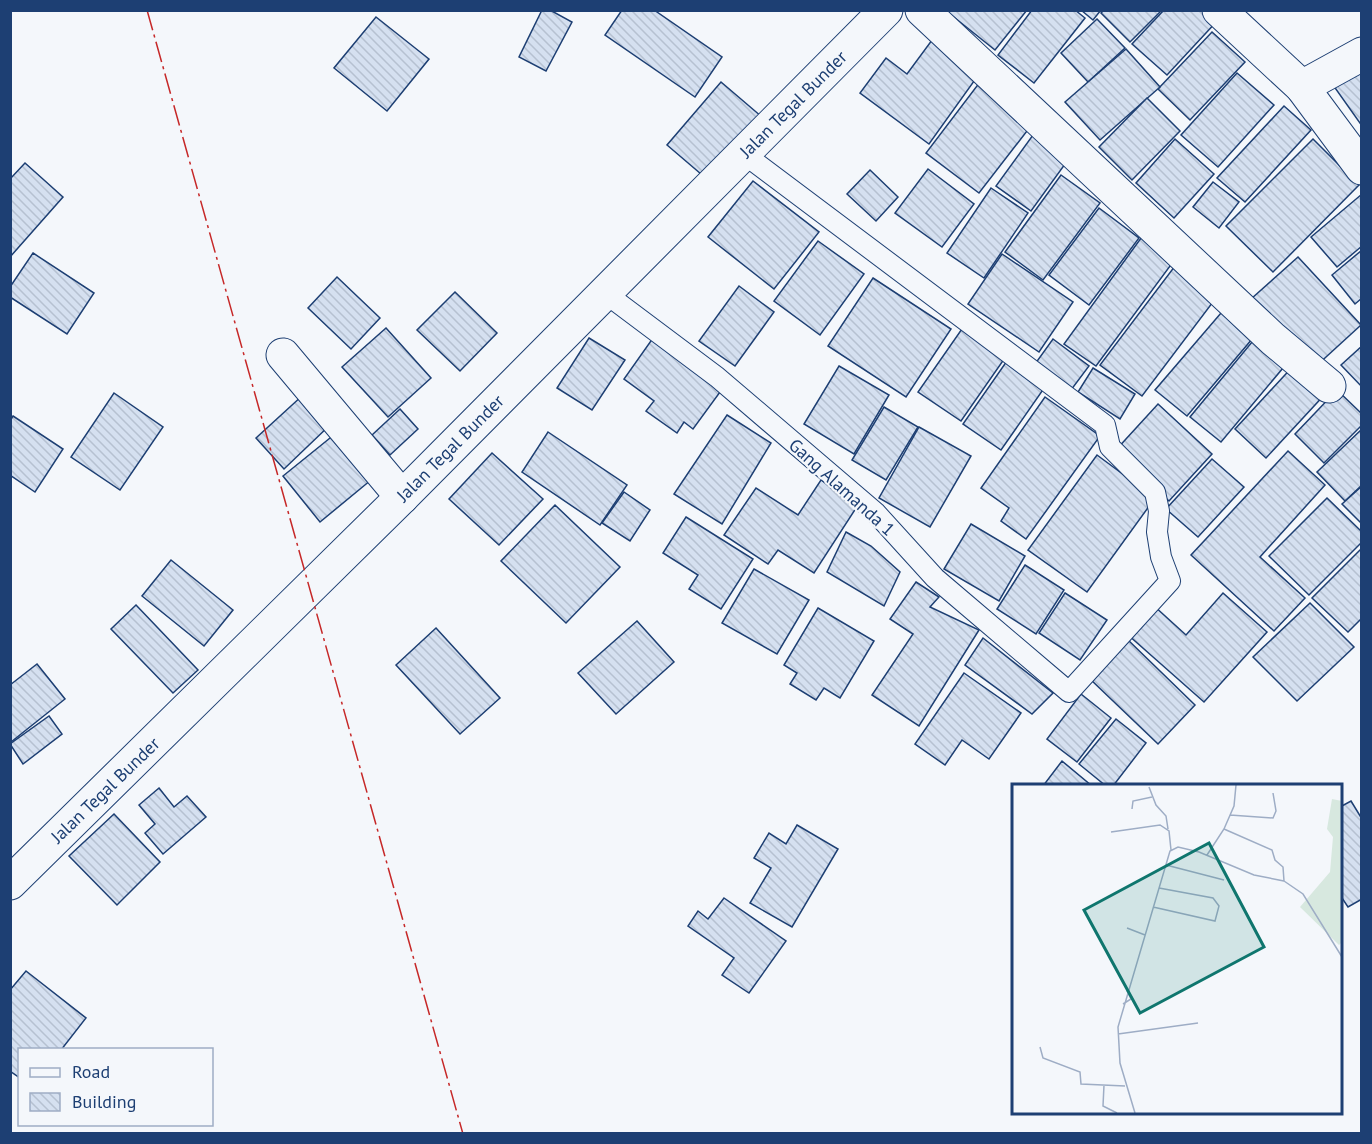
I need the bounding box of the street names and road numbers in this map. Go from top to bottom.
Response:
street label: Jalan Tegal Bunder [734,45,852,163]
street label: Jalan Tegal Bunder [391,389,509,507]
street label: Gang Alamanda 1 [784,433,900,541]
street label: Jalan Tegal Bunder [45,732,164,849]

